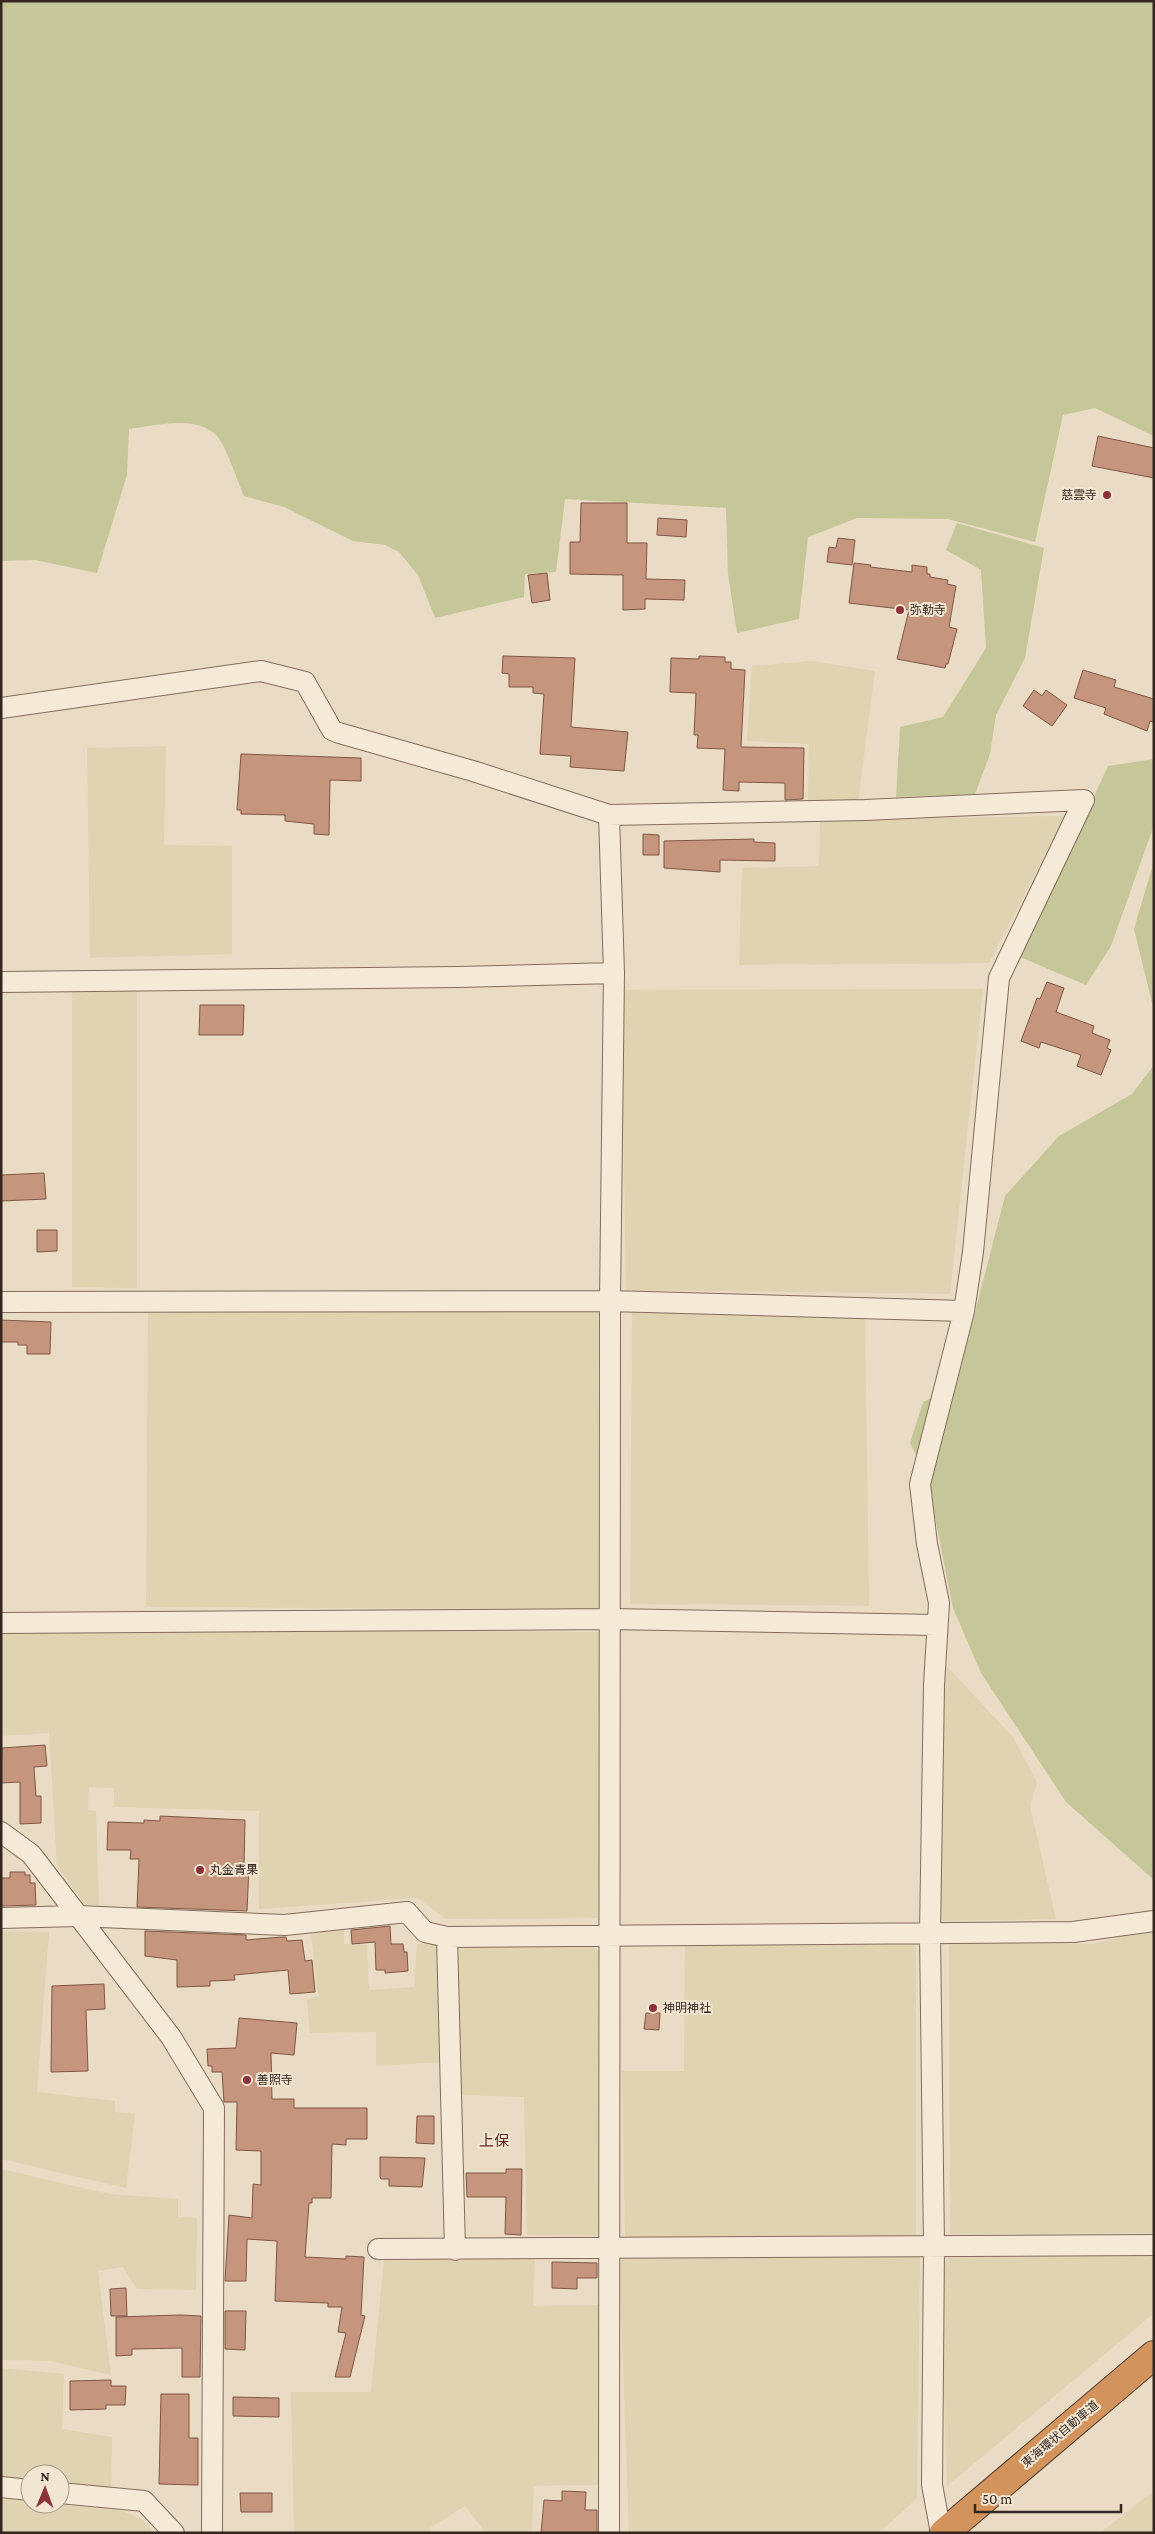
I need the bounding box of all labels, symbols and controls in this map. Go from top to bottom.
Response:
place label: 慈雲寺 [1061,488,1097,502]
marker: 慈雲寺 [1101,489,1113,501]
place label: 弥勒寺 [910,603,946,617]
marker: 弥勒寺 [894,604,906,616]
place label: 丸金青果 [210,1863,258,1877]
marker: 丸金青果 [194,1864,206,1876]
place label: 神明神社 [663,2001,711,2015]
marker: 神明神社 [647,2002,659,2014]
place label: 善照寺 [257,2073,293,2087]
marker: 善照寺 [241,2074,253,2086]
district label: 上保 [479,2133,509,2149]
street label: 東海環状自動車道 [1019,2398,1101,2470]
north arrow [20,2464,70,2514]
text: N [40,2468,51,2484]
scale bar [975,2482,1121,2514]
text: 50 m [982,2491,1012,2507]

